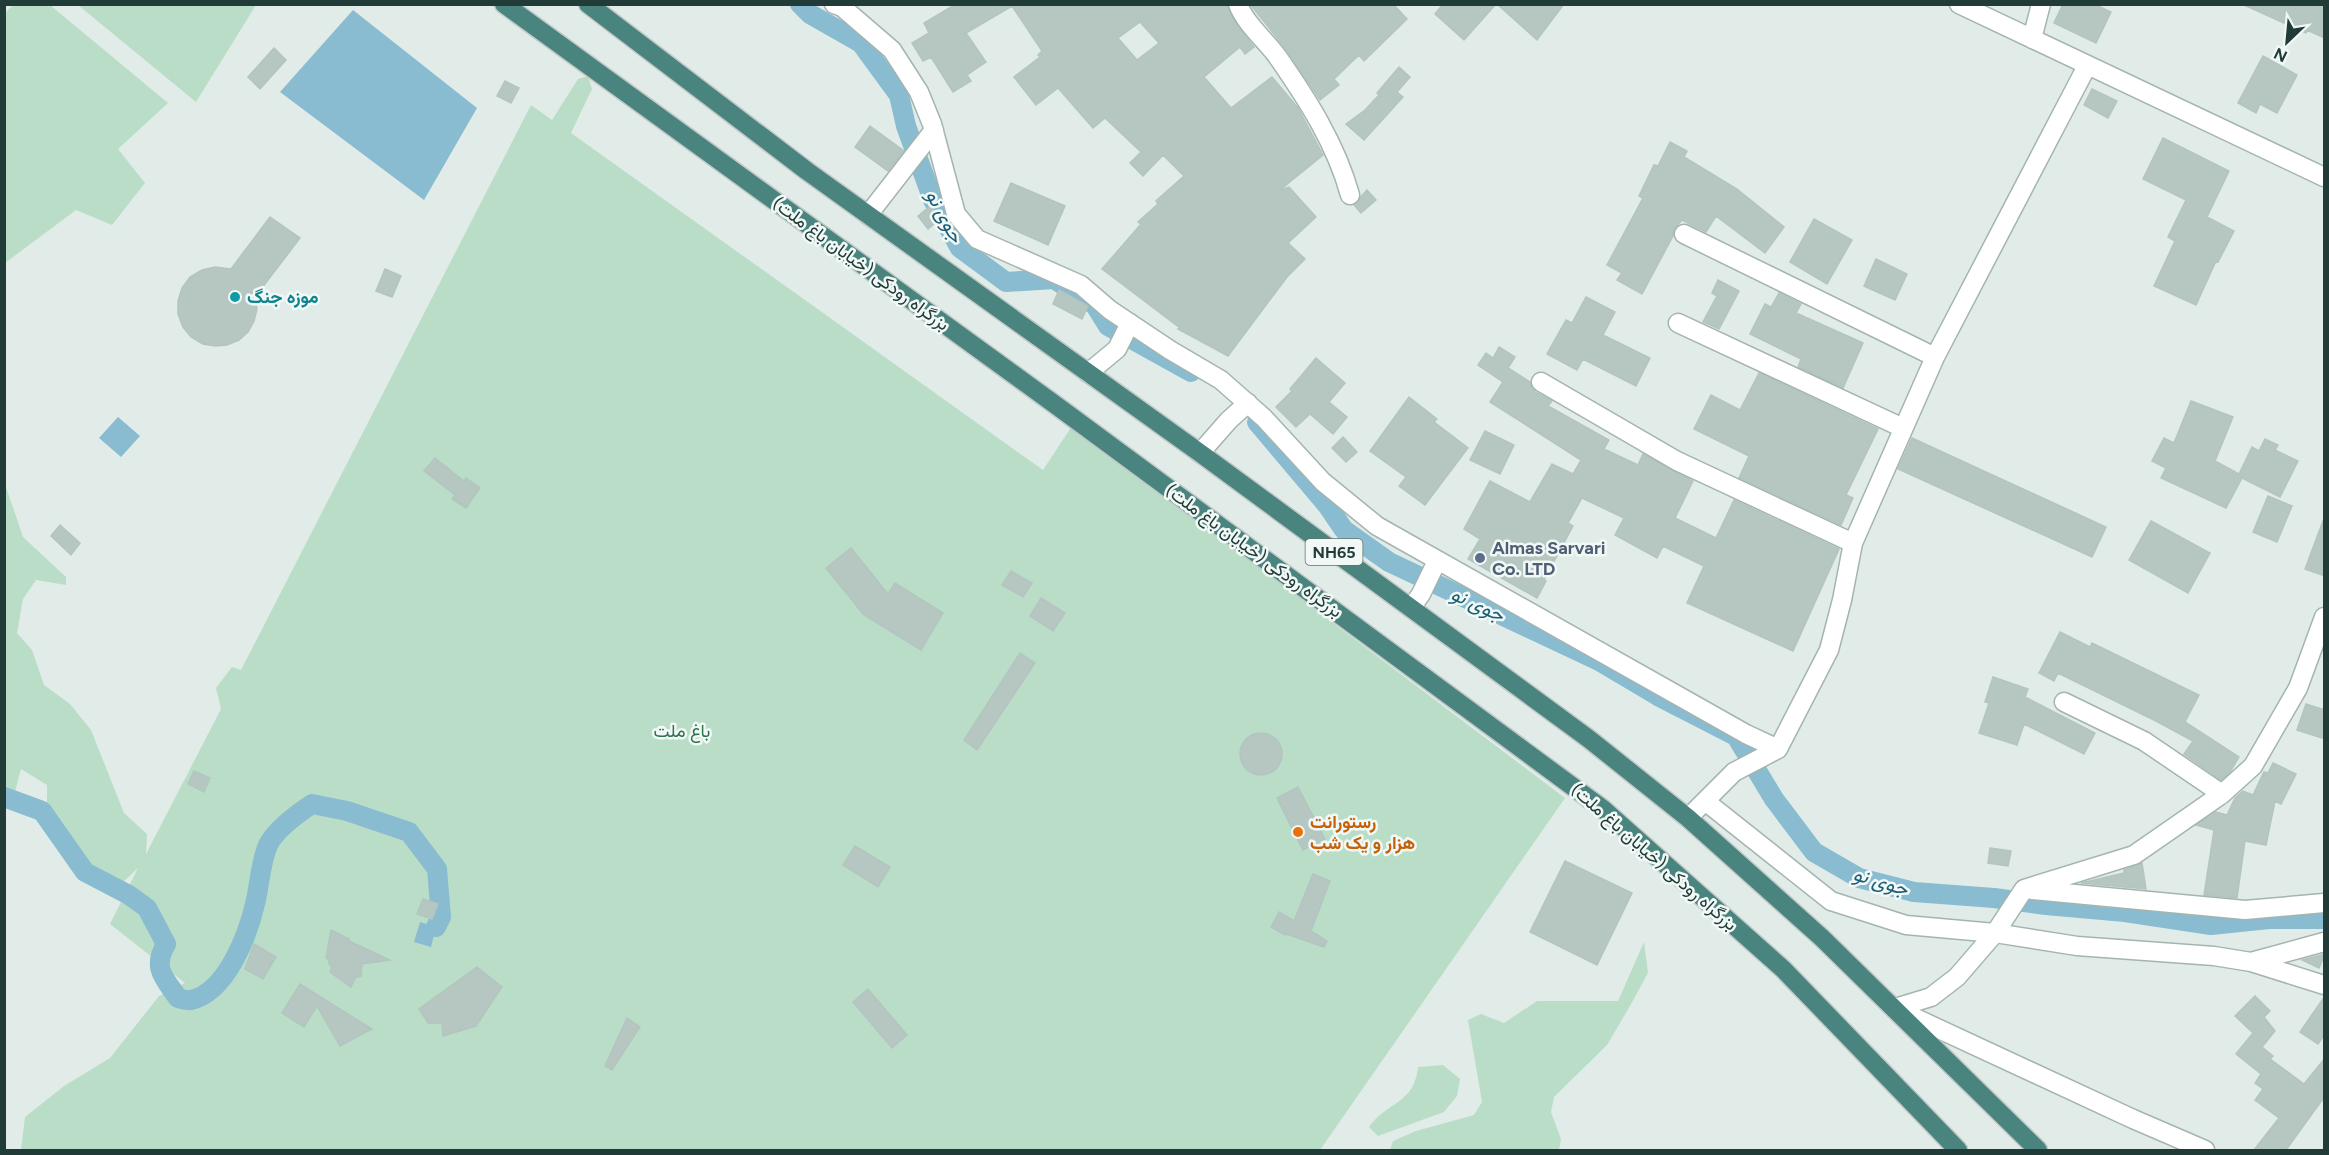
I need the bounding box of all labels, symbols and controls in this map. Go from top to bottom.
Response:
north arrow [2257,12,2317,72]
text: N [2271,44,2290,66]
water label: جوی نو [920,186,969,247]
street label: بزرگراه رودکی (خیابان باغ ملت) [768,192,954,336]
place label: موزه جنگ [247,286,319,308]
marker: موزه جنگ [228,290,242,304]
street label: بزرگراه رودکی (خیابان باغ ملت) [1161,479,1347,623]
place label: Almas Sarvari Co. LTD [1492,537,1605,580]
road number: NH65 [1306,539,1362,565]
marker: Almas Sarvari Co. LTD [1473,551,1487,565]
water label: جوی نو [1447,581,1509,628]
park label: باغ ملت [654,720,710,743]
street label: بزرگراه رودکی (خیابان باغ ملت) [1566,779,1742,936]
place label: رستورانت هزار و یک شب [1310,811,1415,854]
marker: رستورانت هزار و یک شب [1291,825,1305,839]
water label: جوی نو [1850,861,1912,902]

